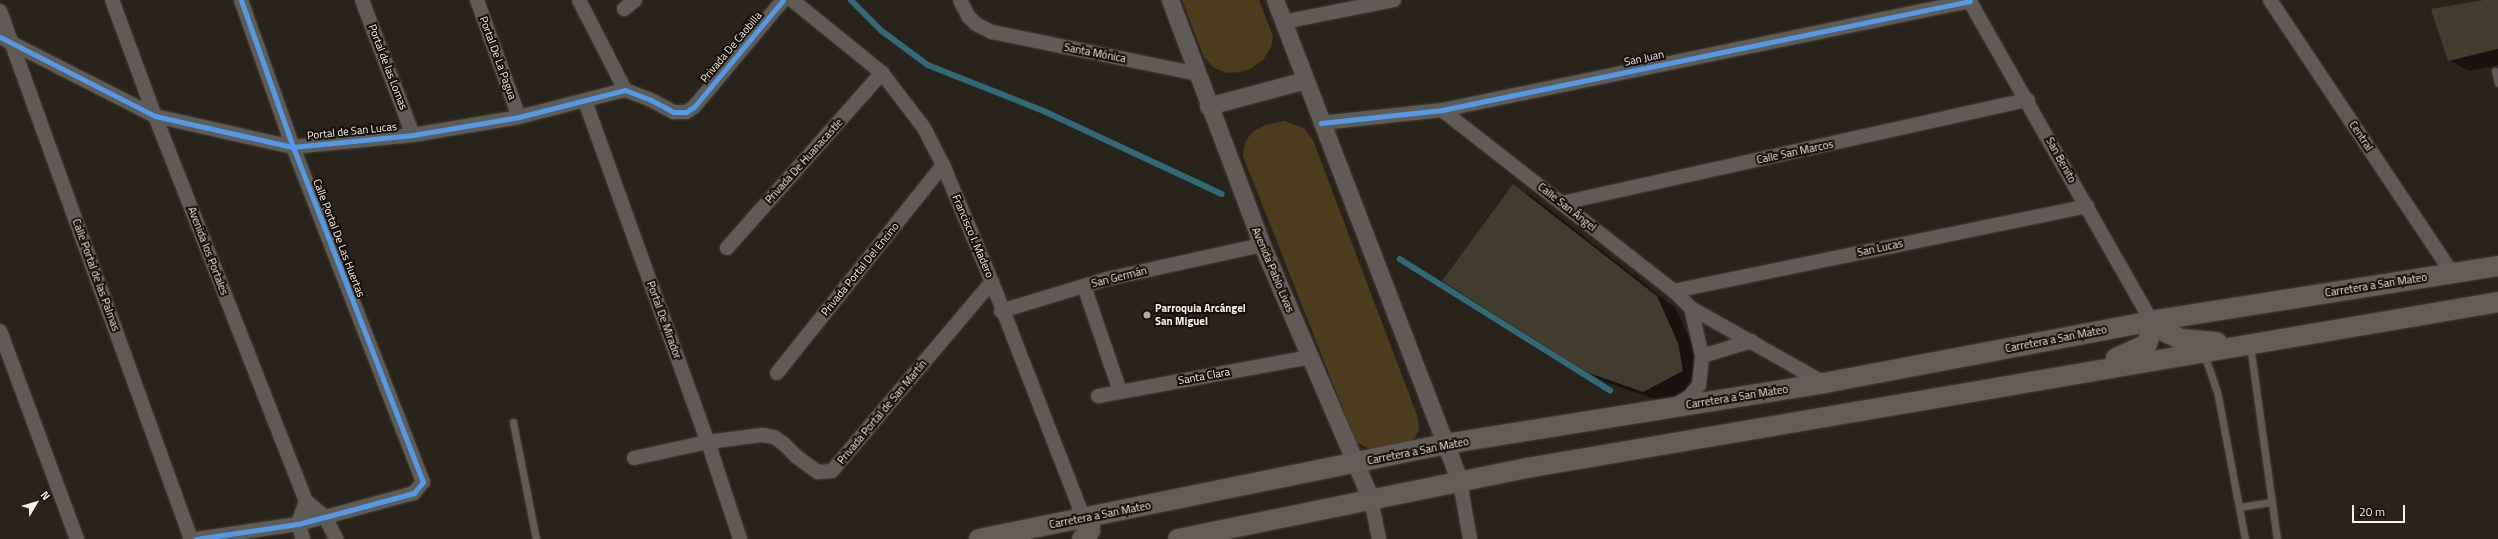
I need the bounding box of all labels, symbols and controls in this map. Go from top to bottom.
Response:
street label: Privada De Caobilla [698,9,764,85]
street label: Portal De La Pagua [477,15,519,101]
street label: Portal de las Lomas [366,22,410,112]
street label: Santa Mónica [1063,41,1127,65]
street label: San Juan [1623,47,1665,69]
street label: Privada De Huanacastle [762,116,846,206]
street label: Central [2346,119,2376,153]
street label: Portal de San Lucas [306,120,398,142]
street label: San Benito [2043,135,2079,185]
street label: Calle San Marcos [1755,137,1835,167]
street label: Calle Portal De Las Huertas [310,177,368,299]
street label: Calle San Ángel [1535,180,1599,234]
street label: Francisco I. Madero [950,192,996,280]
street label: Avenida los Portales [185,205,231,297]
street label: Calle Portal de las Palmas [69,217,123,333]
street label: Privada Portal Del Encino [818,220,902,318]
street label: Avenida Pablo Livas [1249,225,1297,315]
street label: San Lucas [1856,237,1904,259]
street label: San Germán [1090,264,1148,290]
street label: Carretera a San Mateo [2324,270,2428,300]
street label: Portal De Mirador [644,279,684,361]
place label: Parroquia Arcángel San Miguel [1155,302,1246,328]
marker: Parroquia Arcángel San Miguel [1142,310,1152,320]
street label: Carretera a San Mateo [2004,323,2108,355]
street label: Privada Portal de San Martín [835,357,929,467]
street label: Santa Clara [1177,365,1231,387]
street label: Carretera a San Mateo [1685,382,1789,412]
street label: Carretera a San Mateo [1366,435,1470,467]
north arrow [16,483,56,523]
text: N [37,488,54,504]
scale bar [2354,497,2407,523]
street label: Carretera a San Mateo [1048,499,1152,531]
text: 20 m [2359,502,2385,521]

